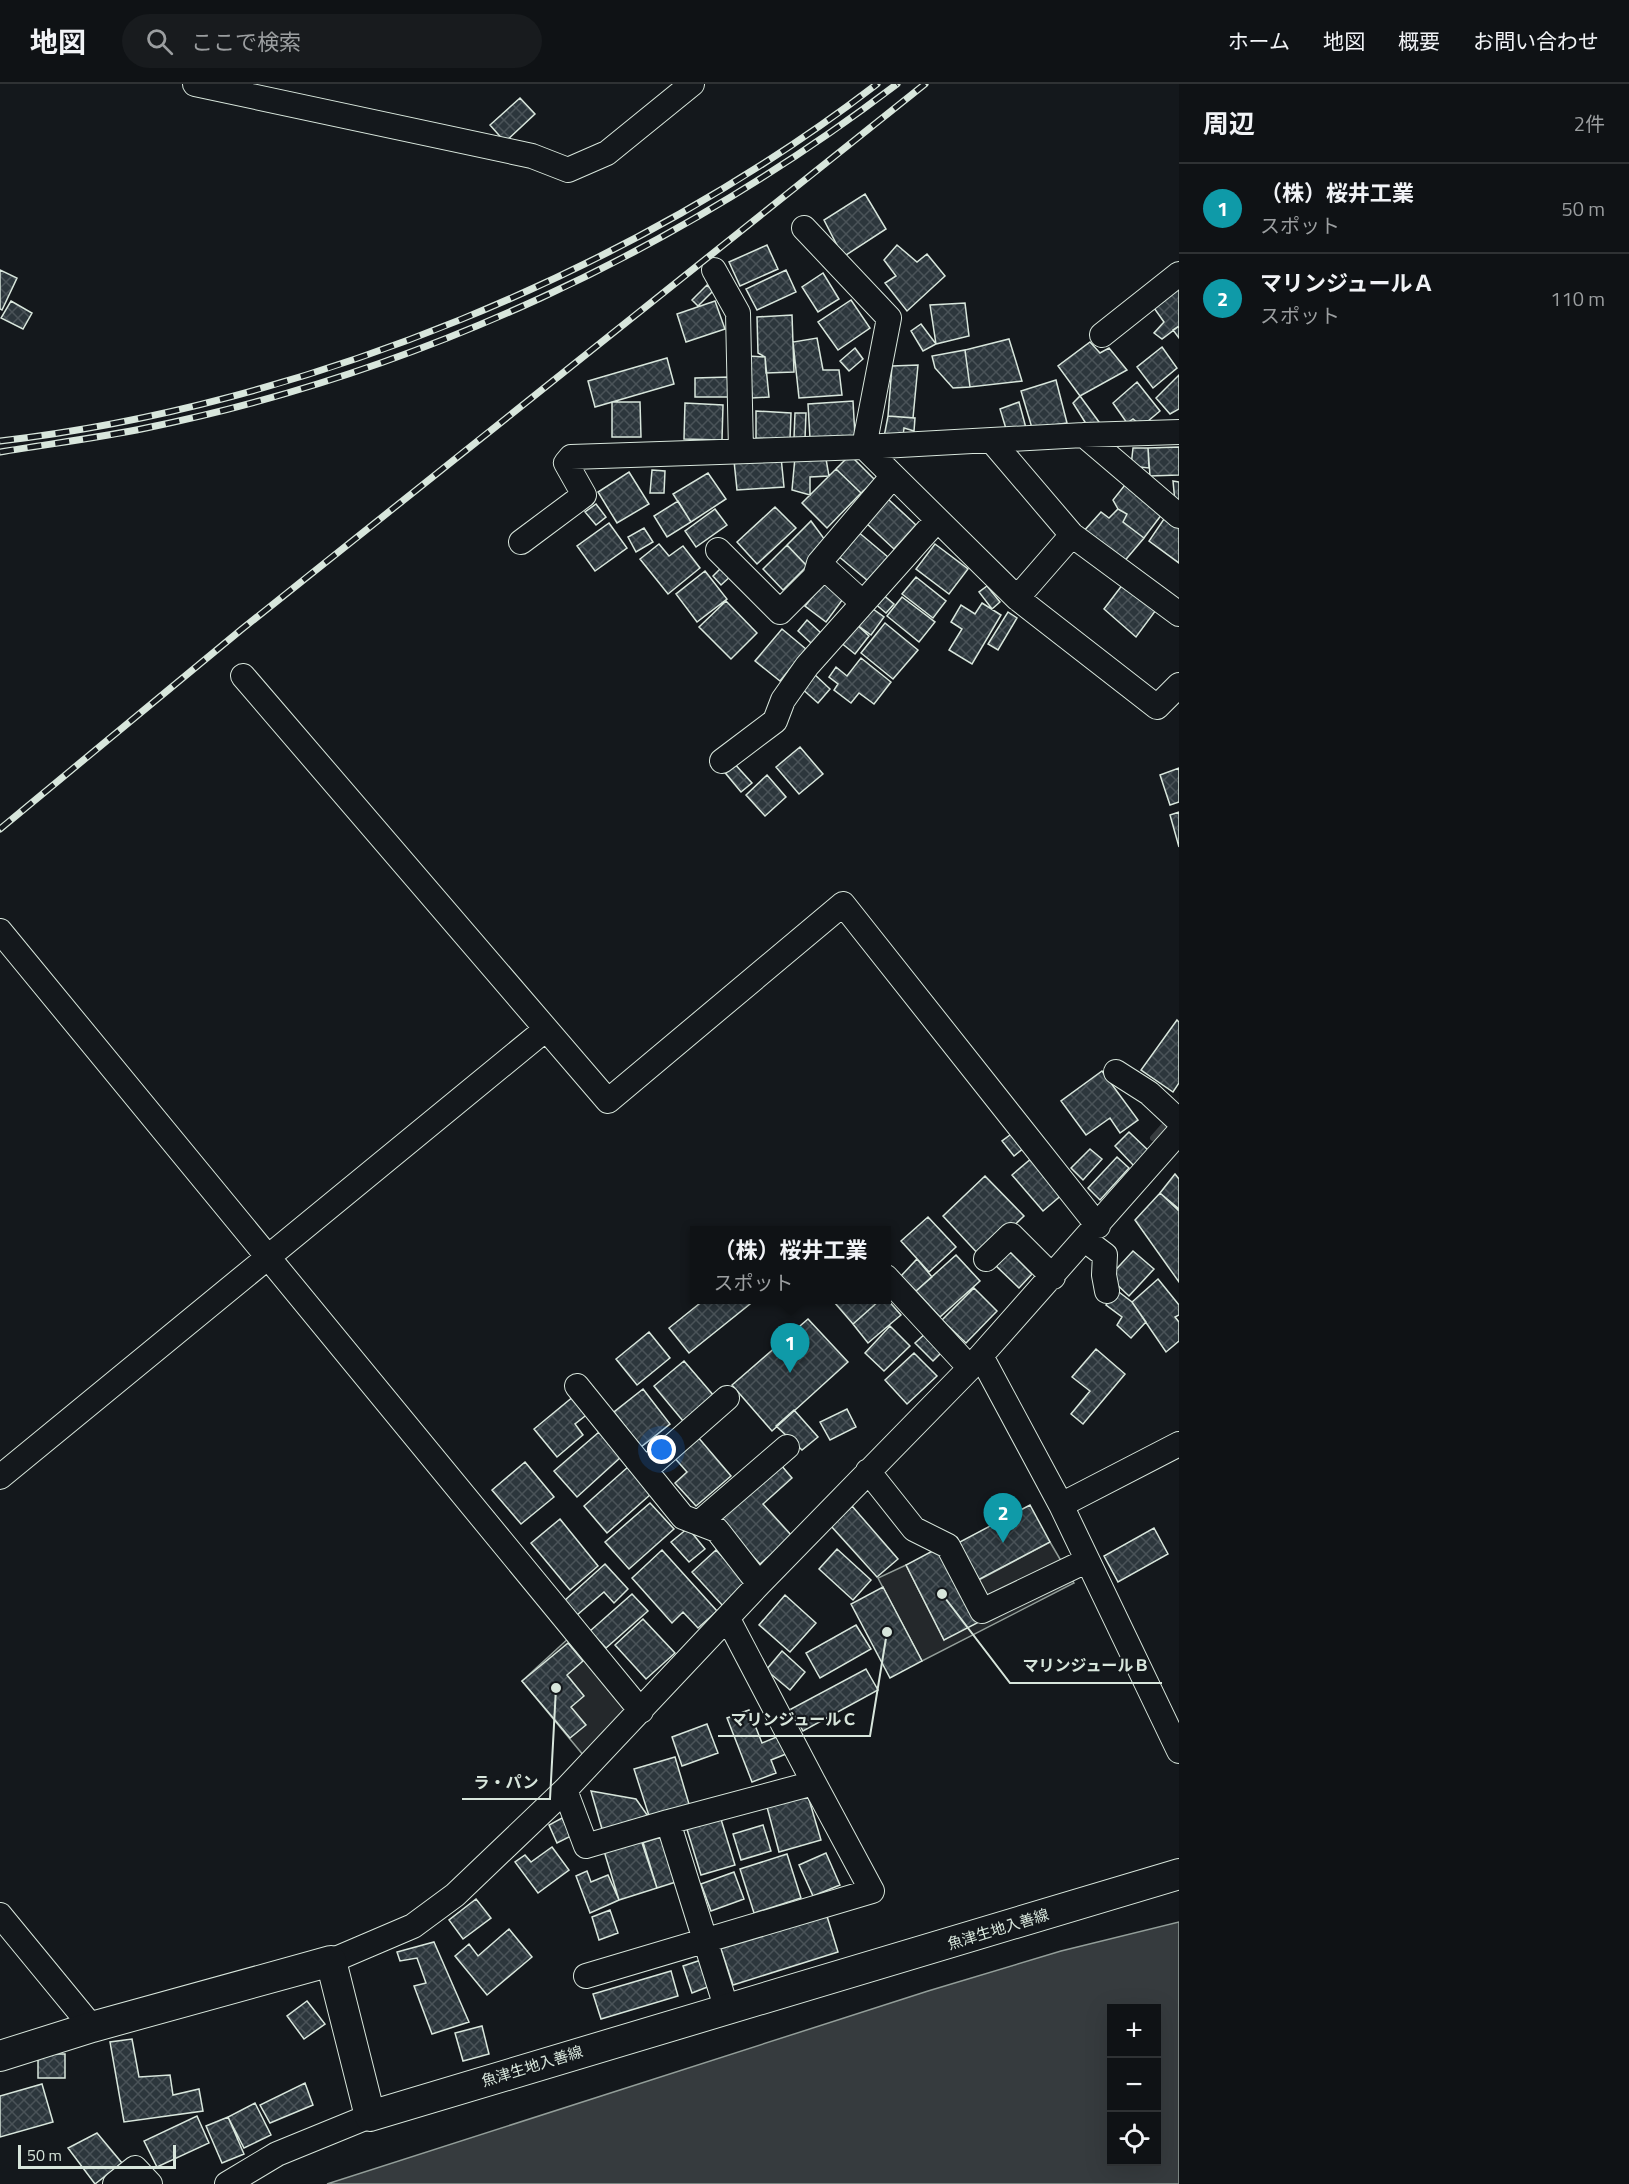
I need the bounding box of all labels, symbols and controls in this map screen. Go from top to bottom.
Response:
search box [122,14,542,68]
text: 地図 [30,20,86,63]
icon: search [143,25,176,58]
text: ここで検索 [191,25,301,59]
text: ホーム [1228,25,1290,57]
text: 地図 [1323,25,1365,57]
text: 概要 [1398,25,1440,57]
text: お問い合わせ [1473,25,1599,57]
text: 周辺 [1203,104,1255,143]
text: 2件 [1574,108,1605,139]
text: （株）桜井工業 [1260,176,1414,210]
text: 1 [1217,193,1228,224]
text: 50 m [1561,193,1605,224]
text: スポット [1260,210,1340,241]
text: マリンジュールＡ [1260,266,1434,300]
text: 2 [1217,283,1228,314]
text: 110 m [1550,283,1605,314]
text: スポット [1260,300,1340,331]
popup [690,1226,891,1304]
text: （株）桜井工業 [713,1233,868,1267]
text: スポット [713,1267,793,1298]
pin: 1 [770,1324,810,1373]
your location [647,1435,676,1464]
pin: 2 [984,1494,1022,1543]
callout: マリンジュールＢ [1010,1649,1162,1683]
text: マリンジュールＢ [1023,1653,1149,1677]
callout: マリンジュールＣ [718,1702,870,1736]
text: マリンジュールＣ [731,1707,857,1731]
callout: ラ・パン [462,1765,550,1799]
text: ラ・パン [474,1770,538,1794]
street label: 魚津生地入善線 [944,1903,1052,1955]
map controls [1107,2004,1161,2166]
button: + [1107,2004,1161,2058]
street label: 魚津生地入善線 [478,2040,586,2092]
button: − [1107,2058,1161,2112]
button: locate [1107,2112,1161,2166]
scale bar [18,2142,176,2170]
text: 50 m [27,2143,62,2167]

